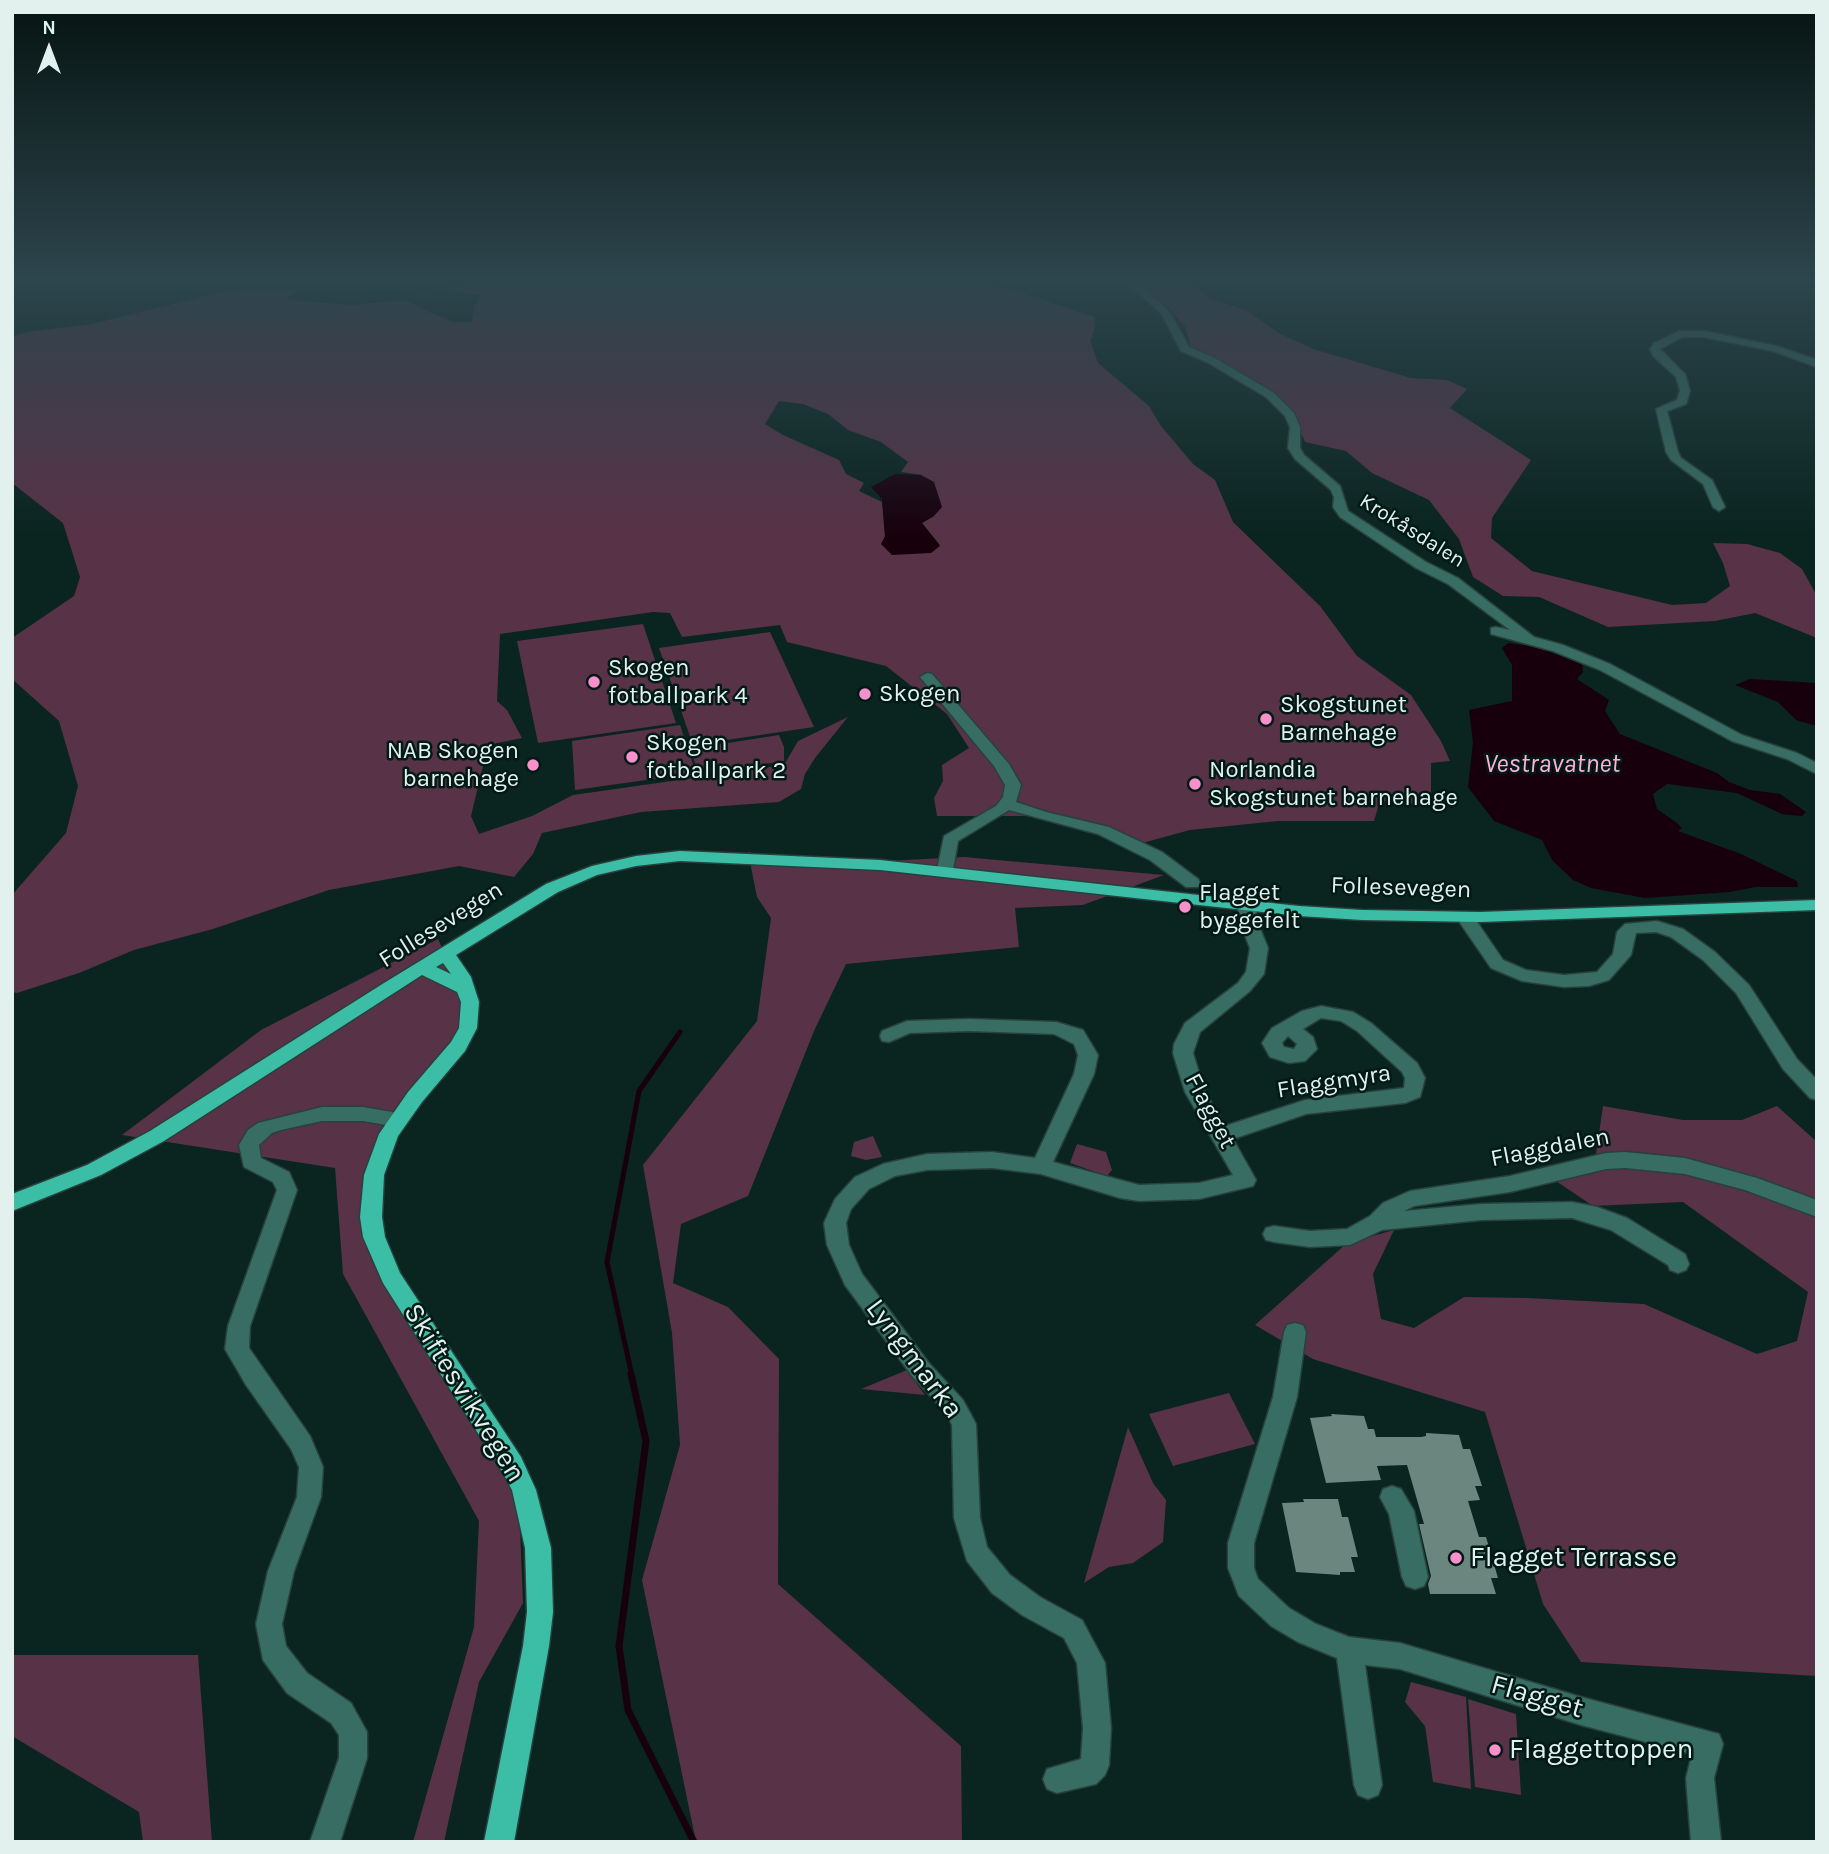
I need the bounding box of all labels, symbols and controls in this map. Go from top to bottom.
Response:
north arrow [14,14,84,84]
text: N [42,17,56,39]
street label: Krokåsdalen [1355,489,1469,573]
place label: Skogen fotballpark 4 [608,654,748,710]
marker: Skogen fotballpark 4 [586,674,602,690]
place label: Skogen [879,680,961,708]
marker: Skogen [857,686,873,702]
place label: Skogstunet Barnehage [1280,691,1407,747]
marker: Skogstunet Barnehage [1258,711,1274,727]
place label: Skogen fotballpark 2 [646,729,786,785]
place label: NAB Skogen barnehage [387,737,519,793]
marker: Skogen fotballpark 2 [624,749,640,765]
water label: Vestravatnet [1484,749,1620,781]
place label: Norlandia Skogstunet barnehage [1209,756,1458,812]
marker: NAB Skogen barnehage [525,757,541,773]
marker: Norlandia Skogstunet barnehage [1187,776,1203,792]
street label: Follesevegen [1330,871,1472,905]
street label: Follesevegen [374,876,508,974]
place label: Flagget byggefelt [1199,879,1300,935]
marker: Flagget byggefelt [1177,899,1193,915]
street label: Flaggmyra [1275,1059,1393,1105]
street label: Flagget [1178,1069,1242,1153]
street label: Flaggdalen [1488,1122,1612,1174]
street label: Lyngmarka [858,1293,970,1425]
street label: Skiftesvikvegen [396,1298,532,1488]
place label: Flagget Terrasse [1470,1541,1677,1575]
marker: Flagget Terrasse [1448,1550,1464,1566]
street label: Flagget [1487,1668,1587,1726]
place label: Flaggettoppen [1509,1733,1693,1767]
marker: Flaggettoppen [1487,1742,1503,1758]

